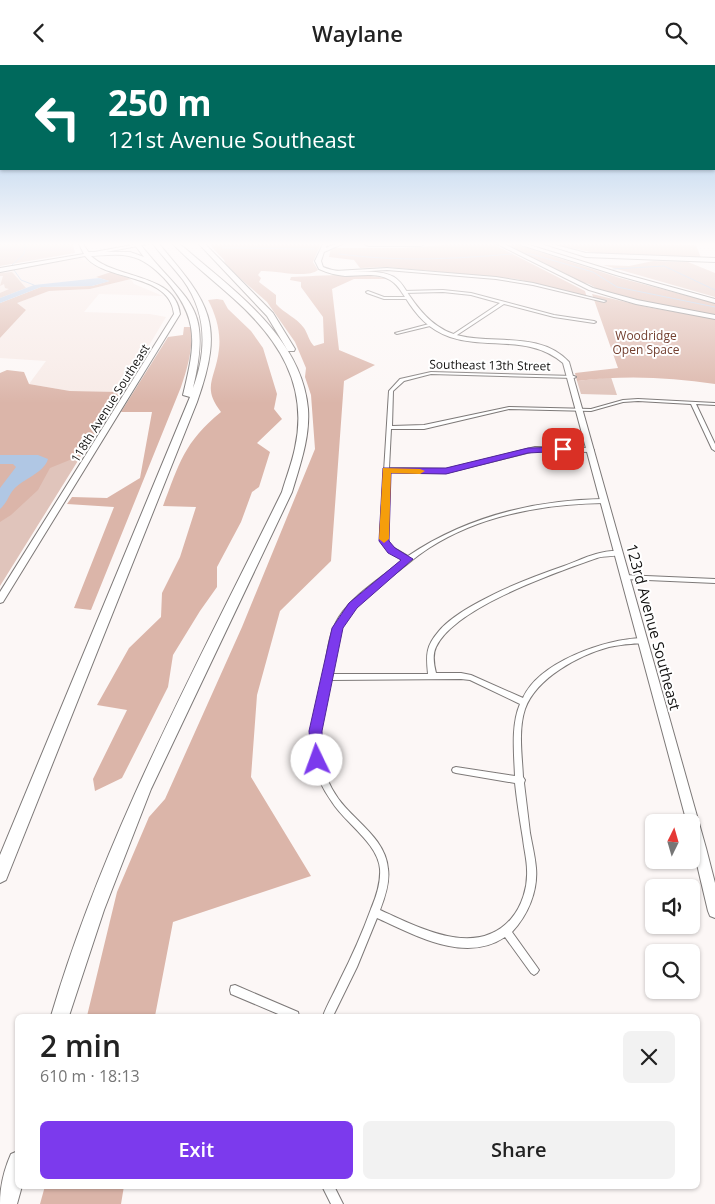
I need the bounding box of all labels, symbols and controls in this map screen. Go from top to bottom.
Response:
text: Waylane [312,18,403,48]
icon: back [25,19,53,47]
icon: search [662,19,690,47]
text: 250 m [108,79,212,126]
icon: left [25,85,90,150]
text: 121st Avenue Southeast [108,124,355,154]
park label: Woodridge Open Space [613,327,680,358]
street label: 118th Avenue Southeast [67,341,153,465]
street label: Southeast 13th Street [429,355,551,375]
pin [542,428,584,470]
icon: arrive [549,435,577,463]
street label: 123rd Avenue Southeast [622,542,686,712]
position arrow [290,733,342,785]
north arrow [645,814,700,869]
map controls [645,814,700,999]
button: sound [645,879,700,934]
button: search [645,944,700,999]
text: 2 min [40,1025,121,1066]
button: close [623,1031,675,1083]
text: 610 m · 18:13 [40,1065,140,1087]
button: Exit [40,1121,353,1179]
button: Share [363,1121,675,1179]

